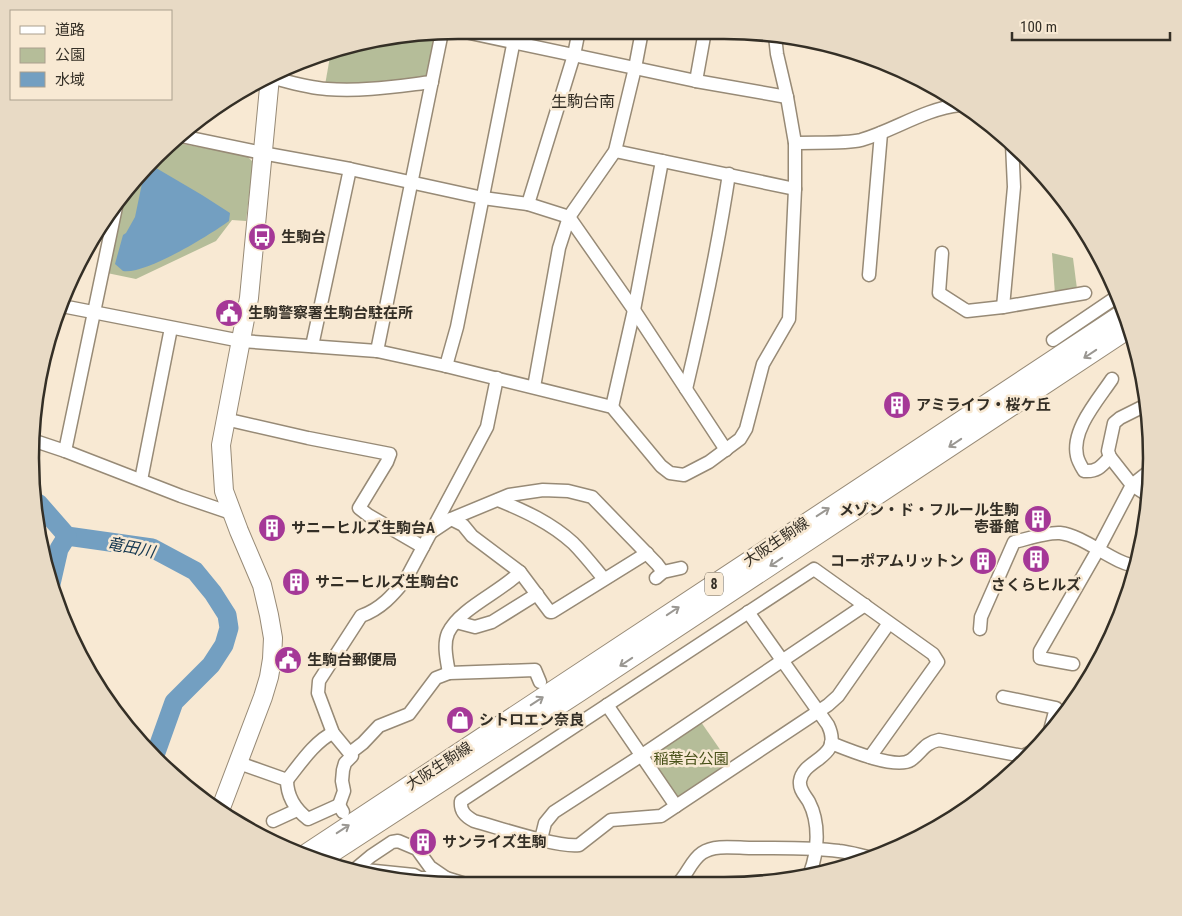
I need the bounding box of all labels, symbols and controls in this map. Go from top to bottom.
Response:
legend [10,10,172,100]
scale bar [1012,10,1170,42]
text: 100 m [1020,18,1057,36]
text: 道路 [55,21,85,39]
text: 公園 [55,46,85,64]
text: 水域 [55,71,85,89]
district label: 生駒台南 [551,92,615,111]
bus stop icon: 生駒台 [247,222,277,252]
place label: 生駒台 [281,228,326,246]
public building icon: 生駒警察署生駒台駐在所 [214,298,244,328]
place label: 生駒警察署生駒台駐在所 [248,304,413,322]
one-way arrow [1083,348,1097,359]
building icon: アミライフ・桜ケ丘 [882,390,912,420]
place label: アミライフ・桜ケ丘 [916,396,1051,414]
one-way arrow [948,439,962,449]
place label: メゾン・ド・フルール生駒 壱番館 [839,501,1019,536]
building icon: メゾン・ド・フルール生駒 壱番館 [1023,504,1053,534]
one-way arrow [815,506,829,516]
building icon: サニーヒルズ生駒台A [257,513,287,543]
street label: 大阪生駒線 [740,514,812,570]
place label: サニーヒルズ生駒台A [291,519,435,537]
water label: 竜田川 [106,534,158,562]
building icon: さくらヒルズ [1021,544,1051,574]
building icon: コーポアムリットン [968,546,998,576]
place label: コーポアムリットン [830,552,964,570]
one-way arrow [769,558,783,568]
building icon: サニーヒルズ生駒台C [281,567,311,597]
road number: 8 [705,572,723,596]
place label: サニーヒルズ生駒台C [315,573,459,591]
place label: さくらヒルズ [991,576,1081,594]
one-way arrow [665,606,679,616]
public building icon: 生駒台郵便局 [273,645,303,675]
place label: 生駒台郵便局 [307,651,397,669]
one-way arrow [619,657,633,667]
one-way arrow [530,696,544,706]
shop icon: シトロエン奈良 [445,705,475,735]
place label: シトロエン奈良 [479,711,584,729]
street label: 大阪生駒線 [403,738,475,794]
park label: 稲葉台公園 [653,750,729,768]
one-way arrow [336,824,350,834]
building icon: サンライズ生駒 [408,827,438,857]
place label: サンライズ生駒 [442,833,547,851]

